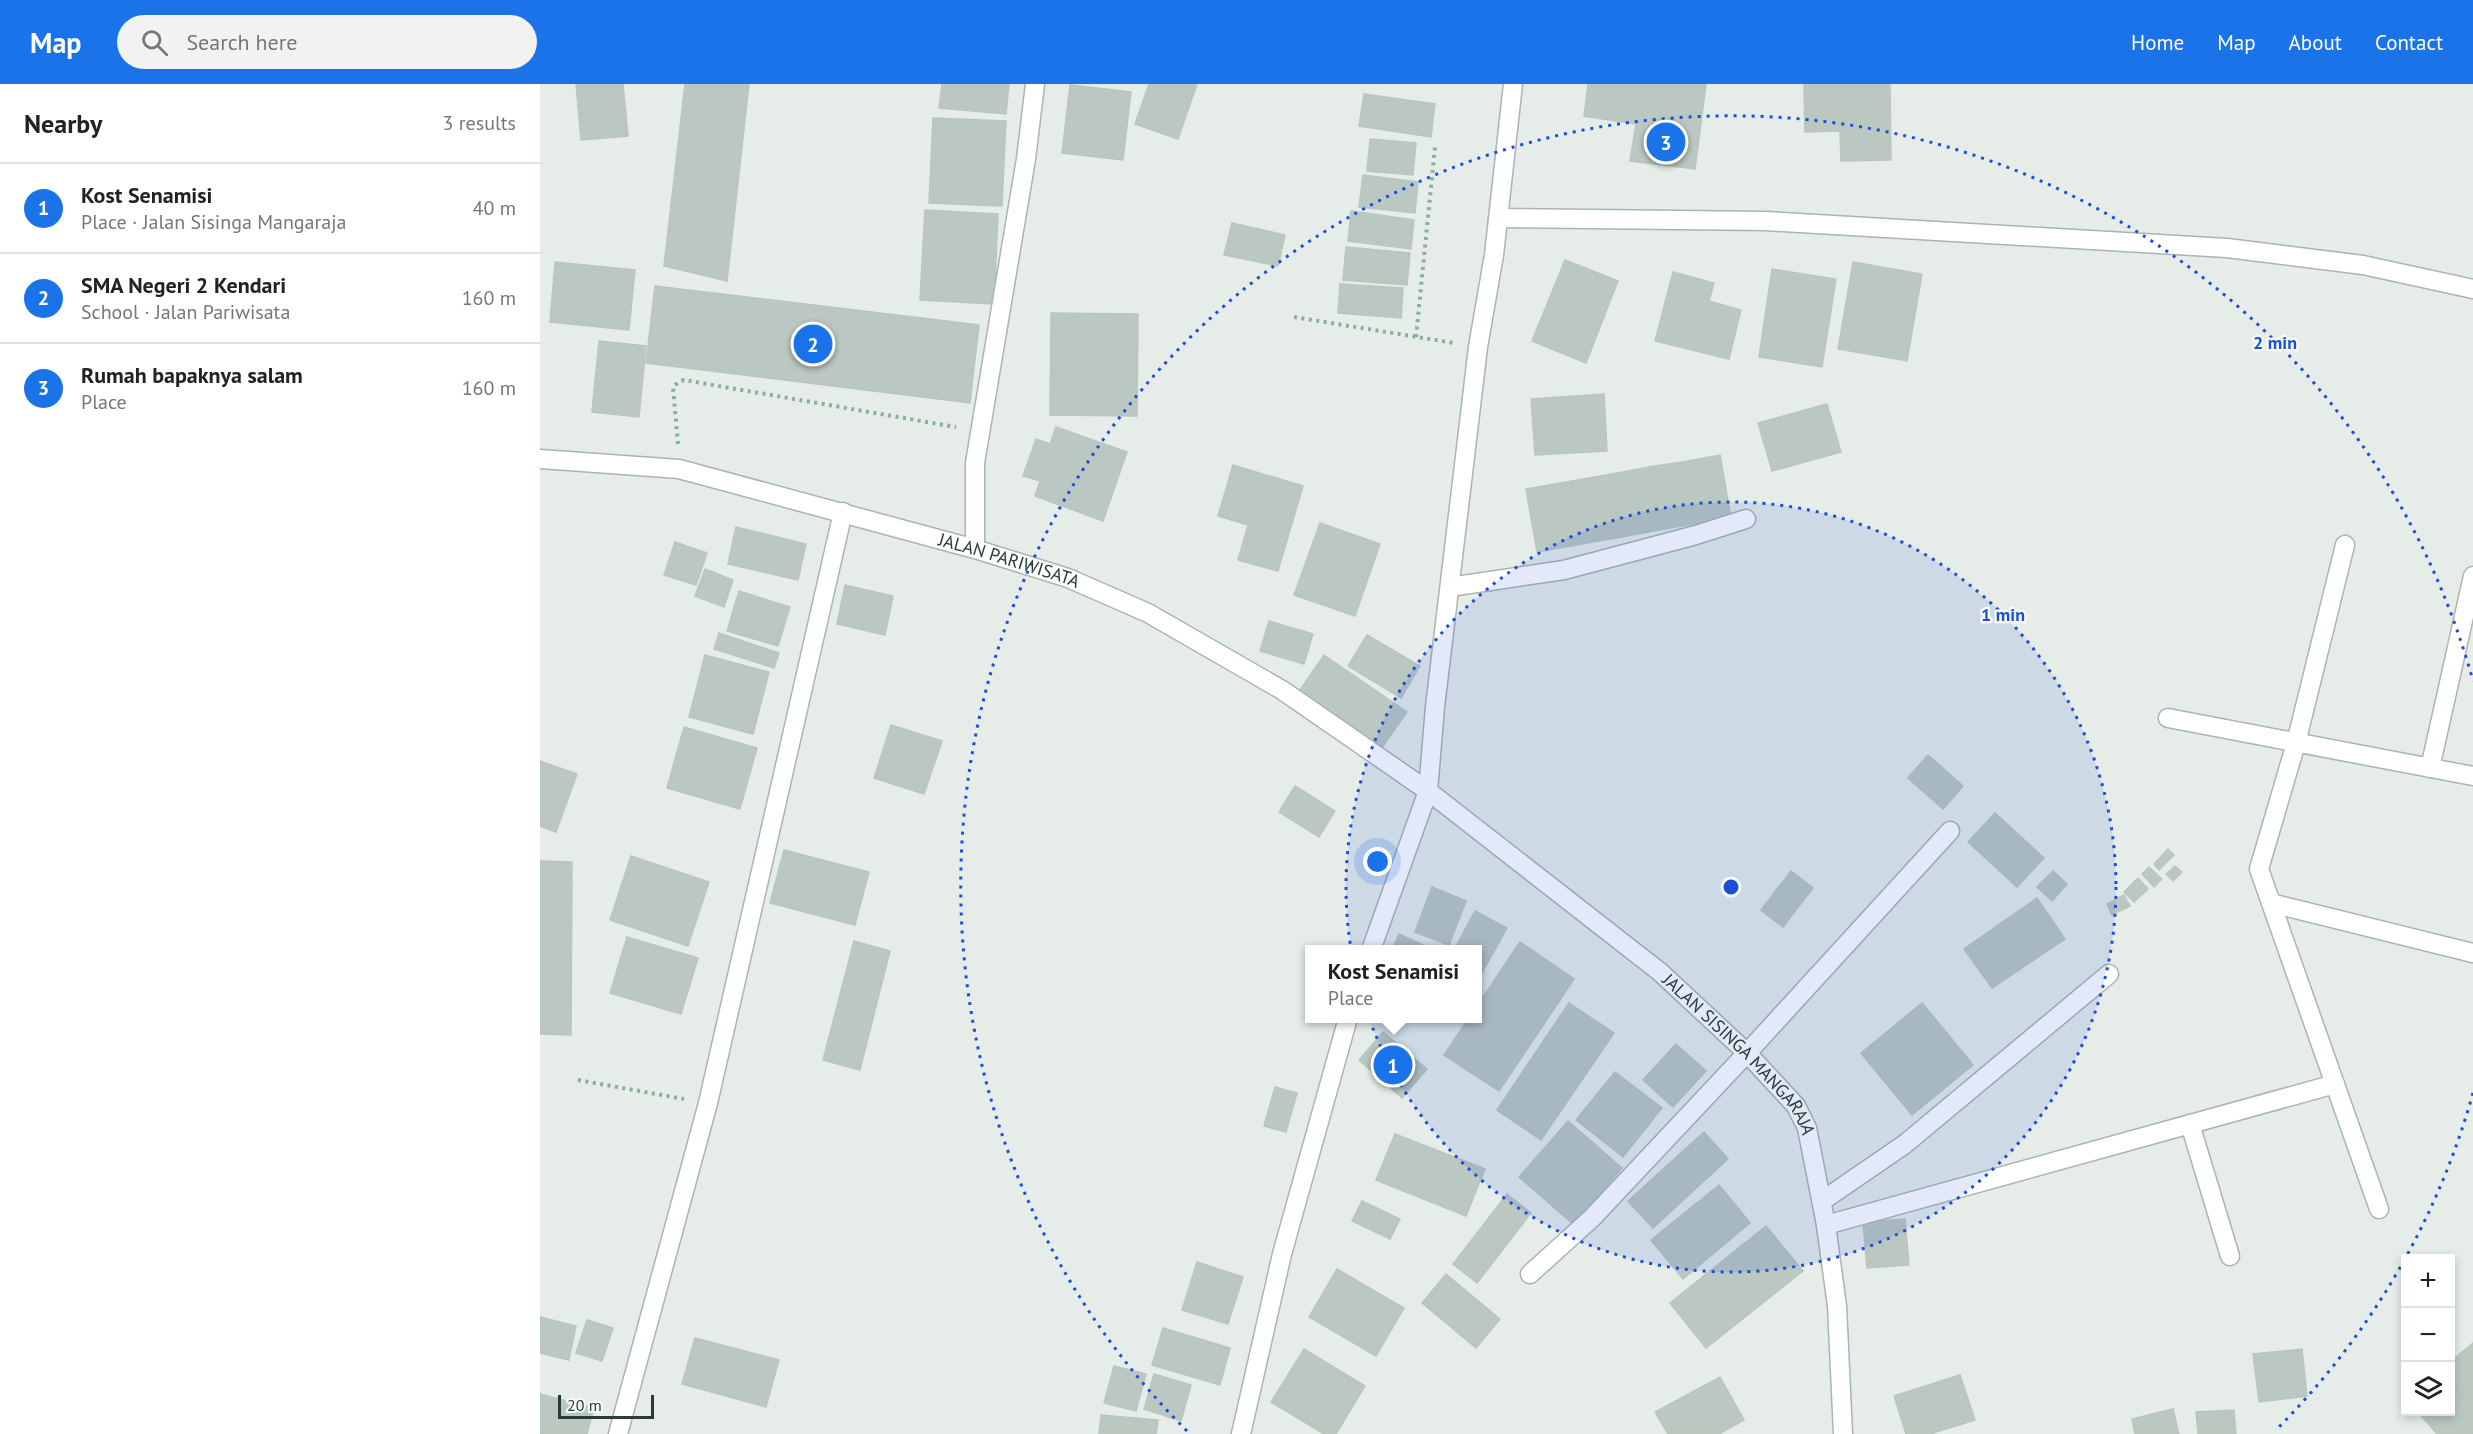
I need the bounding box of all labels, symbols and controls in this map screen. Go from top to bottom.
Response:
search box [117,15,537,69]
text: Map [30,24,81,61]
icon: search [138,26,171,59]
text: Search here [186,28,297,56]
text: Home [2131,29,2184,56]
text: Map [2217,29,2256,56]
text: About [2289,29,2342,56]
text: Contact [2375,29,2443,56]
text: Nearby [24,107,102,140]
text: 3 results [443,110,516,136]
pin: 3 [1646,120,1686,164]
text: Kost Senamisi [81,181,213,209]
text: 1 [38,195,49,221]
text: 40 m [473,195,516,221]
text: Place · Jalan Sisinga Mangaraja [81,209,346,235]
text: SMA Negeri 2 Kendari [81,271,286,299]
text: 2 [38,285,49,311]
text: 160 m [462,285,516,311]
text: School · Jalan Pariwisata [81,299,290,325]
pin: 2 [794,322,832,366]
text: 2 min [2253,331,2297,354]
text: Rumah bapaknya salam [81,361,303,389]
text: 3 [38,375,49,401]
text: 160 m [462,375,516,401]
text: Place [81,389,127,415]
street label: JALAN PARIWISATA [935,527,1084,593]
text: 1 min [1981,603,2025,626]
your location [1363,847,1392,876]
centre of rings [1721,877,1741,897]
popup [1305,945,1482,1023]
text: Kost Senamisi [1328,957,1459,985]
street label: JALAN SISINGA MANGARAJA [1657,968,1820,1137]
text: Place [1328,985,1373,1011]
pin: 1 [1374,1042,1412,1088]
map controls [2401,1254,2455,1416]
button: + [2401,1254,2455,1308]
button: − [2401,1308,2455,1362]
button: layers [2401,1362,2455,1416]
scale bar [558,1392,654,1420]
text: 20 m [567,1395,602,1415]

